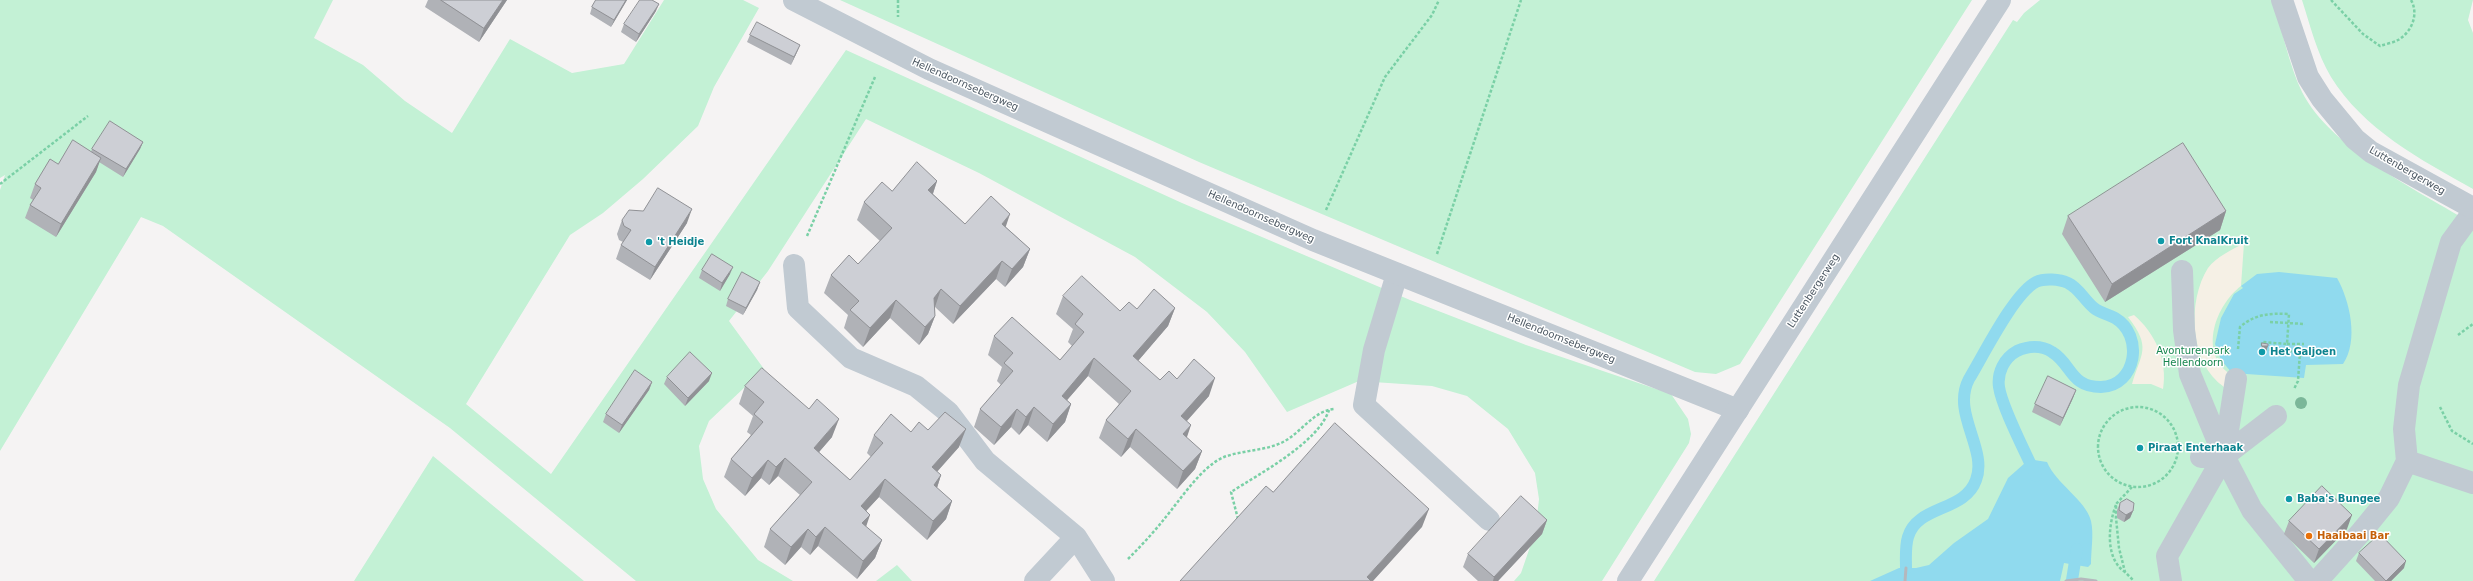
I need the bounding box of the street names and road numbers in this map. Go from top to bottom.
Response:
street label: Hellendoornsebergweg [910,56,1020,114]
street label: Luttenbergerweg [2367,144,2447,198]
street label: Hellendoornsebergweg [1206,188,1316,246]
street label: Luttenbergerweg [1786,252,1842,330]
street label: Hellendoornsebergweg [1505,312,1617,366]

